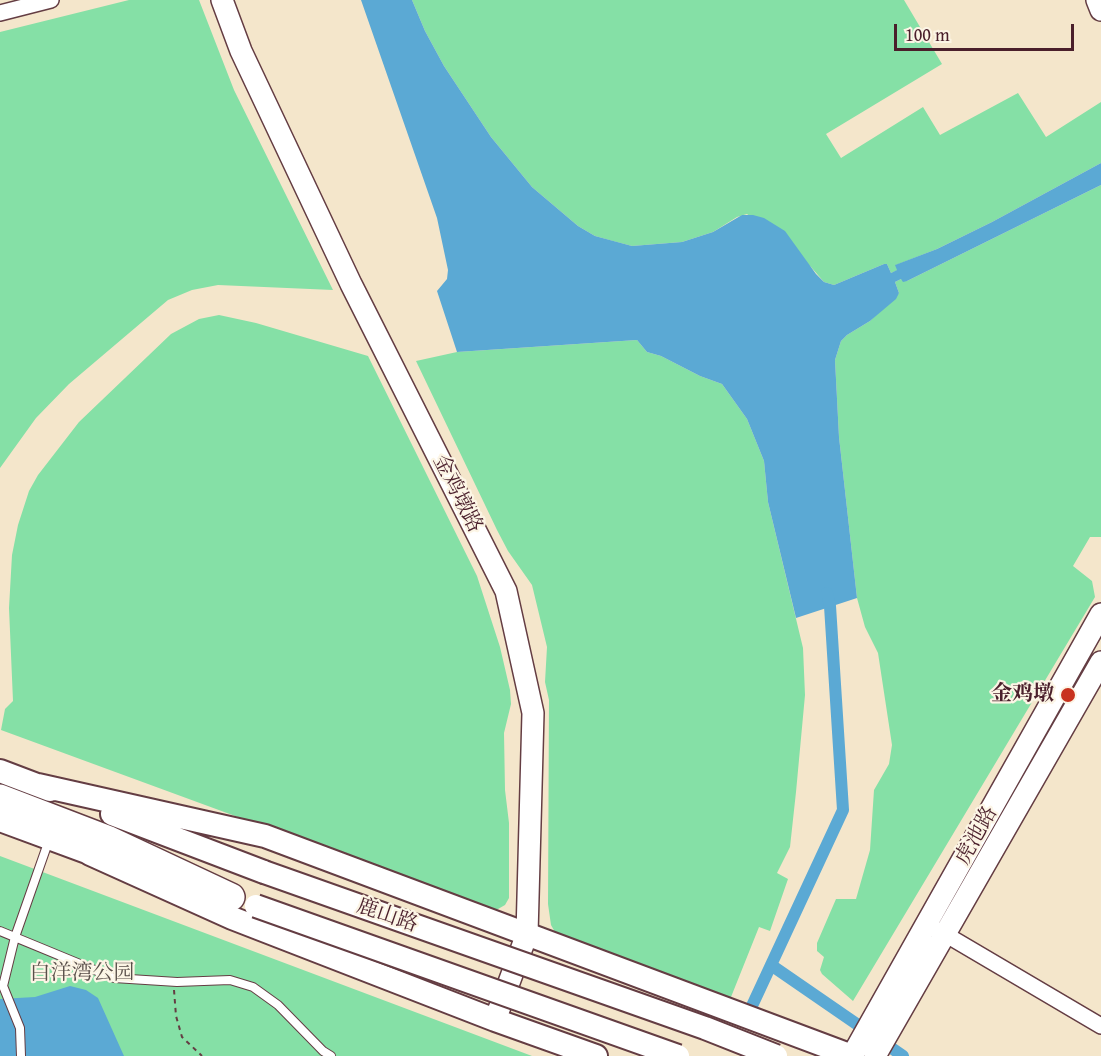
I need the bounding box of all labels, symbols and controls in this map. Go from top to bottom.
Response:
scale bar [897,12,1077,50]
text: 100 m [905,21,950,48]
street label: 金鸡墩路 [427,451,487,537]
place label: 金鸡墩 [991,682,1054,708]
marker: 金鸡墩 [1059,686,1077,704]
street label: 虎池路 [951,802,1003,870]
street label: 鹿山路 [353,894,421,938]
park label: 白洋湾公园 [30,961,134,987]

